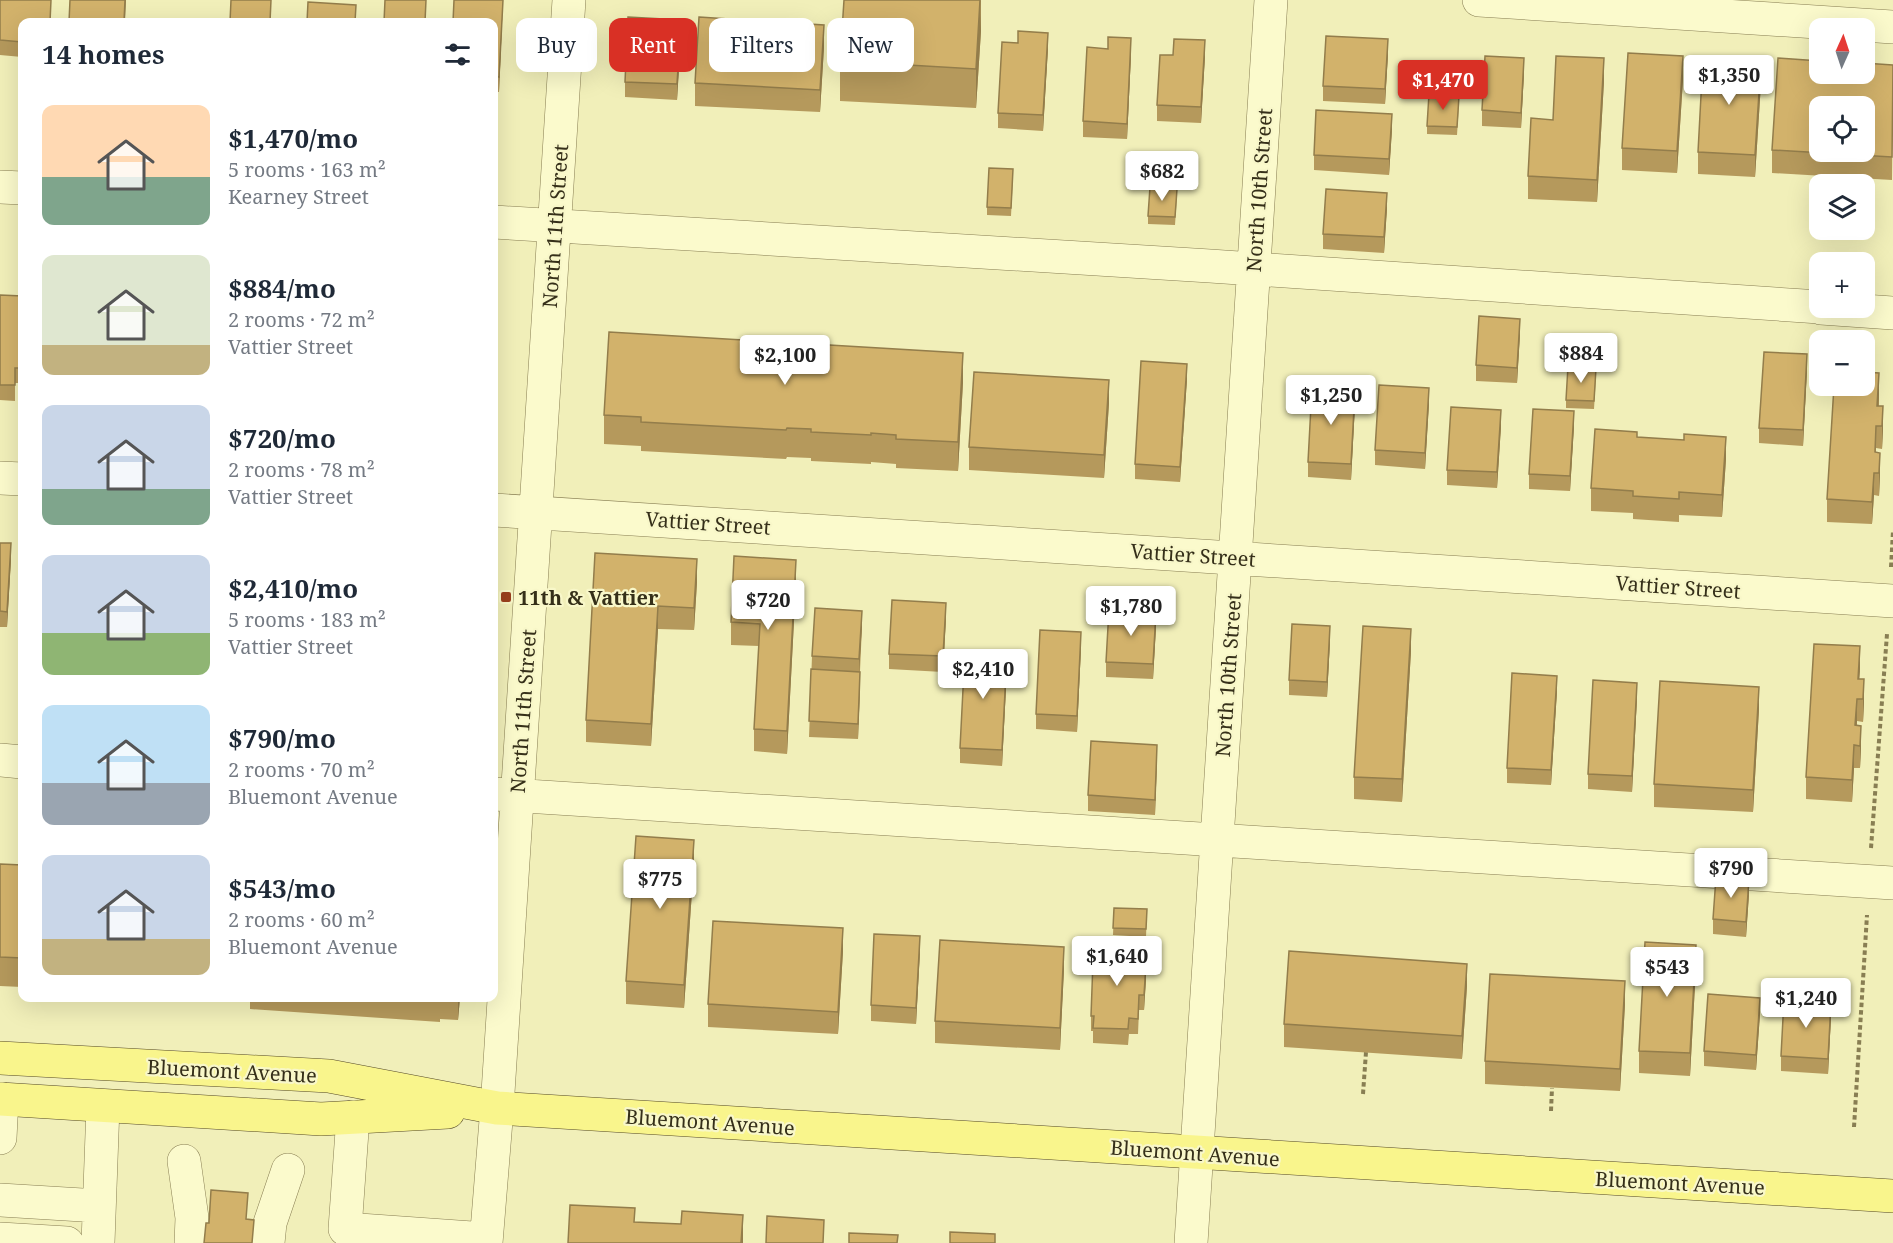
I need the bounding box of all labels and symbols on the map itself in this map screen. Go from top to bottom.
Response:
north arrow [1809,18,1875,84]
pin: $1,350 [1680,55,1778,106]
pin: $1,470 [1394,60,1492,111]
street label: North 10th Street [1240,107,1278,273]
street label: North 11th Street [536,143,574,309]
pin: $682 [1126,151,1198,202]
pin: $884 [1545,333,1617,384]
pin: $2,100 [736,335,834,386]
pin: $1,250 [1282,375,1380,426]
street label: Vattier Street [645,505,771,541]
street label: Vattier Street [1130,537,1256,573]
street label: Vattier Street [1615,569,1741,605]
pin: $720 [732,580,804,631]
place label: 11th & Vattier [518,584,659,611]
pin: $1,780 [1082,586,1180,637]
marker: 11th & Vattier [499,590,513,604]
street label: North 10th Street [1209,592,1247,758]
street label: North 11th Street [504,628,542,794]
pin: $2,410 [934,649,1032,700]
pin: $790 [1695,848,1767,899]
pin: $775 [624,859,696,910]
pin: $1,640 [1068,936,1166,987]
pin: $543 [1631,947,1703,998]
pin: $1,240 [1757,978,1855,1029]
street label: Bluemont Avenue [147,1053,317,1089]
street label: Bluemont Avenue [624,1103,796,1141]
street label: Bluemont Avenue [1109,1134,1281,1172]
street label: Bluemont Avenue [1595,1165,1765,1201]

